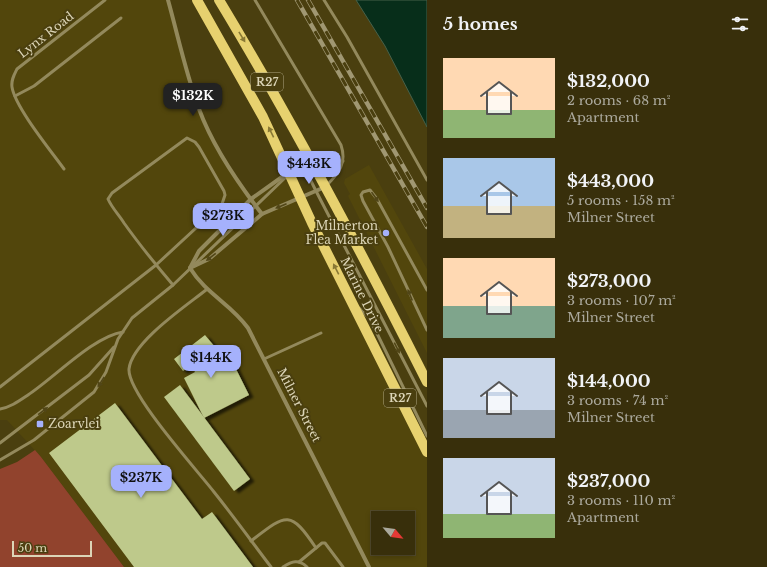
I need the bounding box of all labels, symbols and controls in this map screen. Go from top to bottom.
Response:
street label: Lynx Road [15,8,76,61]
icon: filters [729,13,751,35]
text: 5 homes [443,14,518,35]
one-way arrow [238,31,245,43]
text: $132,000 [567,71,650,92]
road number: R27 [251,73,283,91]
icon: home [475,74,523,122]
pin: $132K [165,83,221,117]
text: $132K [172,87,214,104]
text: 2 rooms · 68 m² [567,92,670,109]
text: Apartment [567,109,639,126]
one-way arrow [268,126,274,138]
pin: $443K [281,151,337,185]
text: $443K [287,155,331,172]
text: $443,000 [567,171,654,192]
icon: home [475,174,523,222]
one-way arrow [371,191,379,202]
text: 5 rooms · 158 m² [567,192,675,209]
one-way arrow [275,202,287,209]
pin: $273K [195,203,251,237]
text: $273K [202,207,244,224]
text: Milner Street [567,209,655,226]
place label: Milnerton Flea Market [305,218,378,247]
marker: Milnerton Flea Market [381,228,391,238]
one-way arrow [205,253,216,262]
street label: Marine Drive [338,254,387,335]
one-way arrow [332,263,339,275]
text: $273,000 [567,271,651,292]
icon: home [475,274,523,322]
one-way arrow [407,289,413,300]
text: 3 rooms · 107 m² [567,292,676,309]
text: Milner Street [567,309,655,326]
one-way arrow [394,342,400,354]
pin: $144K [183,345,239,379]
text: $144K [190,349,232,366]
street label: Milner Street [274,365,325,445]
text: $144,000 [567,371,651,392]
icon: home [475,374,523,422]
one-way arrow [97,376,104,388]
road number: R27 [384,389,416,407]
text: 3 rooms · 74 m² [567,392,668,409]
one-way arrow [37,407,48,415]
text: Milner Street [567,409,655,426]
place label: Zoarvlei [48,416,100,431]
marker: Zoarvlei [35,419,45,429]
pin: $237K [113,465,169,499]
text: $237K [120,469,162,486]
text: $237,000 [567,471,650,492]
icon: home [475,474,523,522]
text: 3 rooms · 110 m² [567,492,675,509]
text: Apartment [567,509,639,526]
north arrow [371,511,415,555]
map controls [371,511,415,555]
scale bar [12,539,92,558]
text: 50 m [18,541,47,555]

